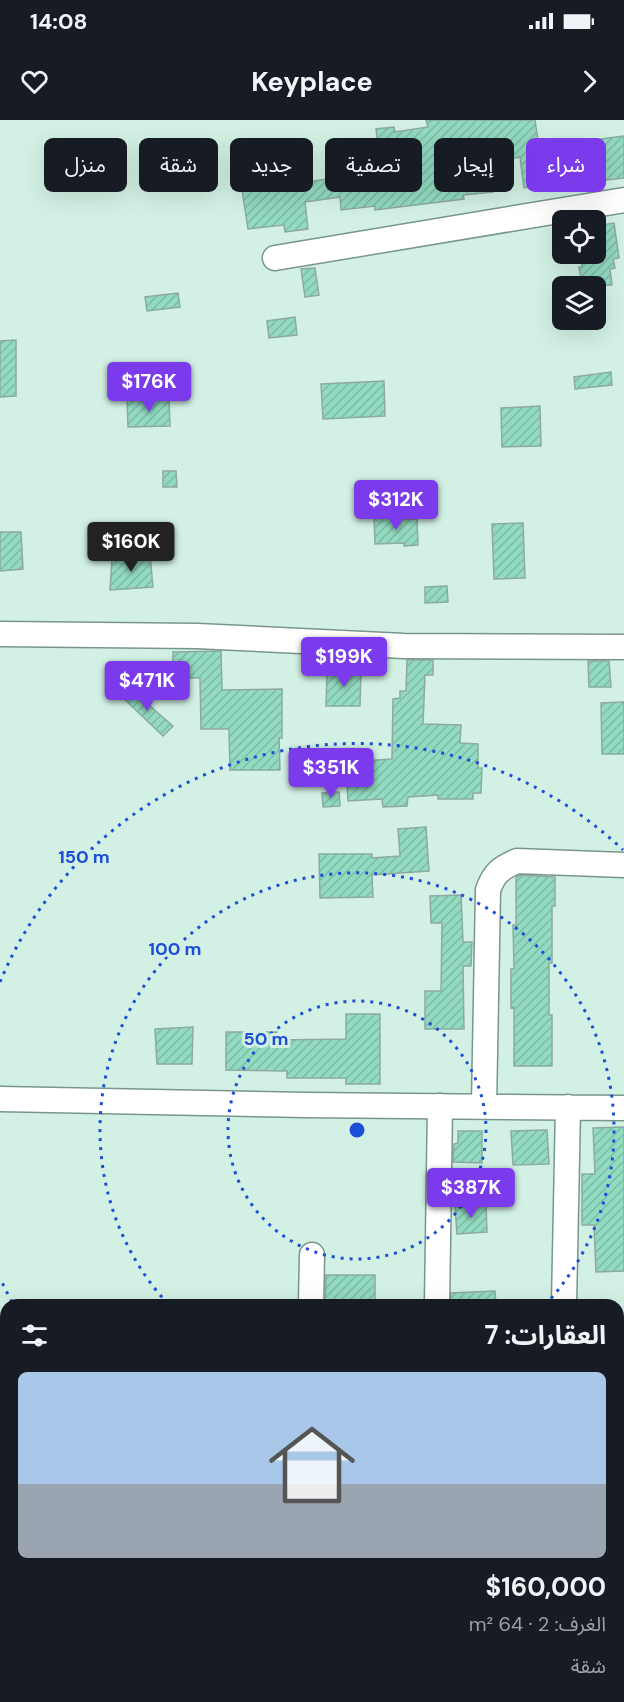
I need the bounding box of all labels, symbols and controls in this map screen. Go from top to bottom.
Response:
text: 14:08 [30,7,87,36]
text: Keyplace [251,64,373,99]
icon: heart [18,65,51,98]
icon: forward [573,65,606,98]
chip: منزل [44,138,127,192]
chip: شقة [139,138,218,192]
chip: جديد [230,138,313,192]
chip: تصفية [325,138,422,192]
chip: إيجار [434,138,514,192]
chip: شراء [526,138,606,192]
map controls [552,210,606,330]
button: locate [552,210,606,264]
button: layers [552,276,606,330]
pin: $176K [107,362,191,413]
text: $176K [121,368,177,394]
pin: $312K [354,480,438,531]
text: $312K [368,486,424,512]
pin: $160K [89,522,173,573]
text: $160K [101,528,161,554]
pin: $199K [302,637,386,688]
text: $199K [315,643,373,669]
pin: $471K [105,661,189,712]
text: $471K [119,667,175,693]
pin: $351K [289,748,373,799]
text: $351K [303,754,359,780]
text: 150 m [58,845,110,869]
text: 100 m [148,937,202,961]
text: 50 m [243,1027,289,1051]
centre of rings [347,1120,367,1140]
pin: $387K [429,1168,513,1219]
text: $387K [441,1174,501,1200]
text: العقارات: 7 [484,1318,606,1352]
icon: filters [18,1319,51,1352]
icon: home [258,1411,366,1519]
text: $160,000 [486,1570,606,1604]
text: الغرف: 2 · 64 m² [469,1611,606,1637]
text: شقة [571,1653,606,1679]

